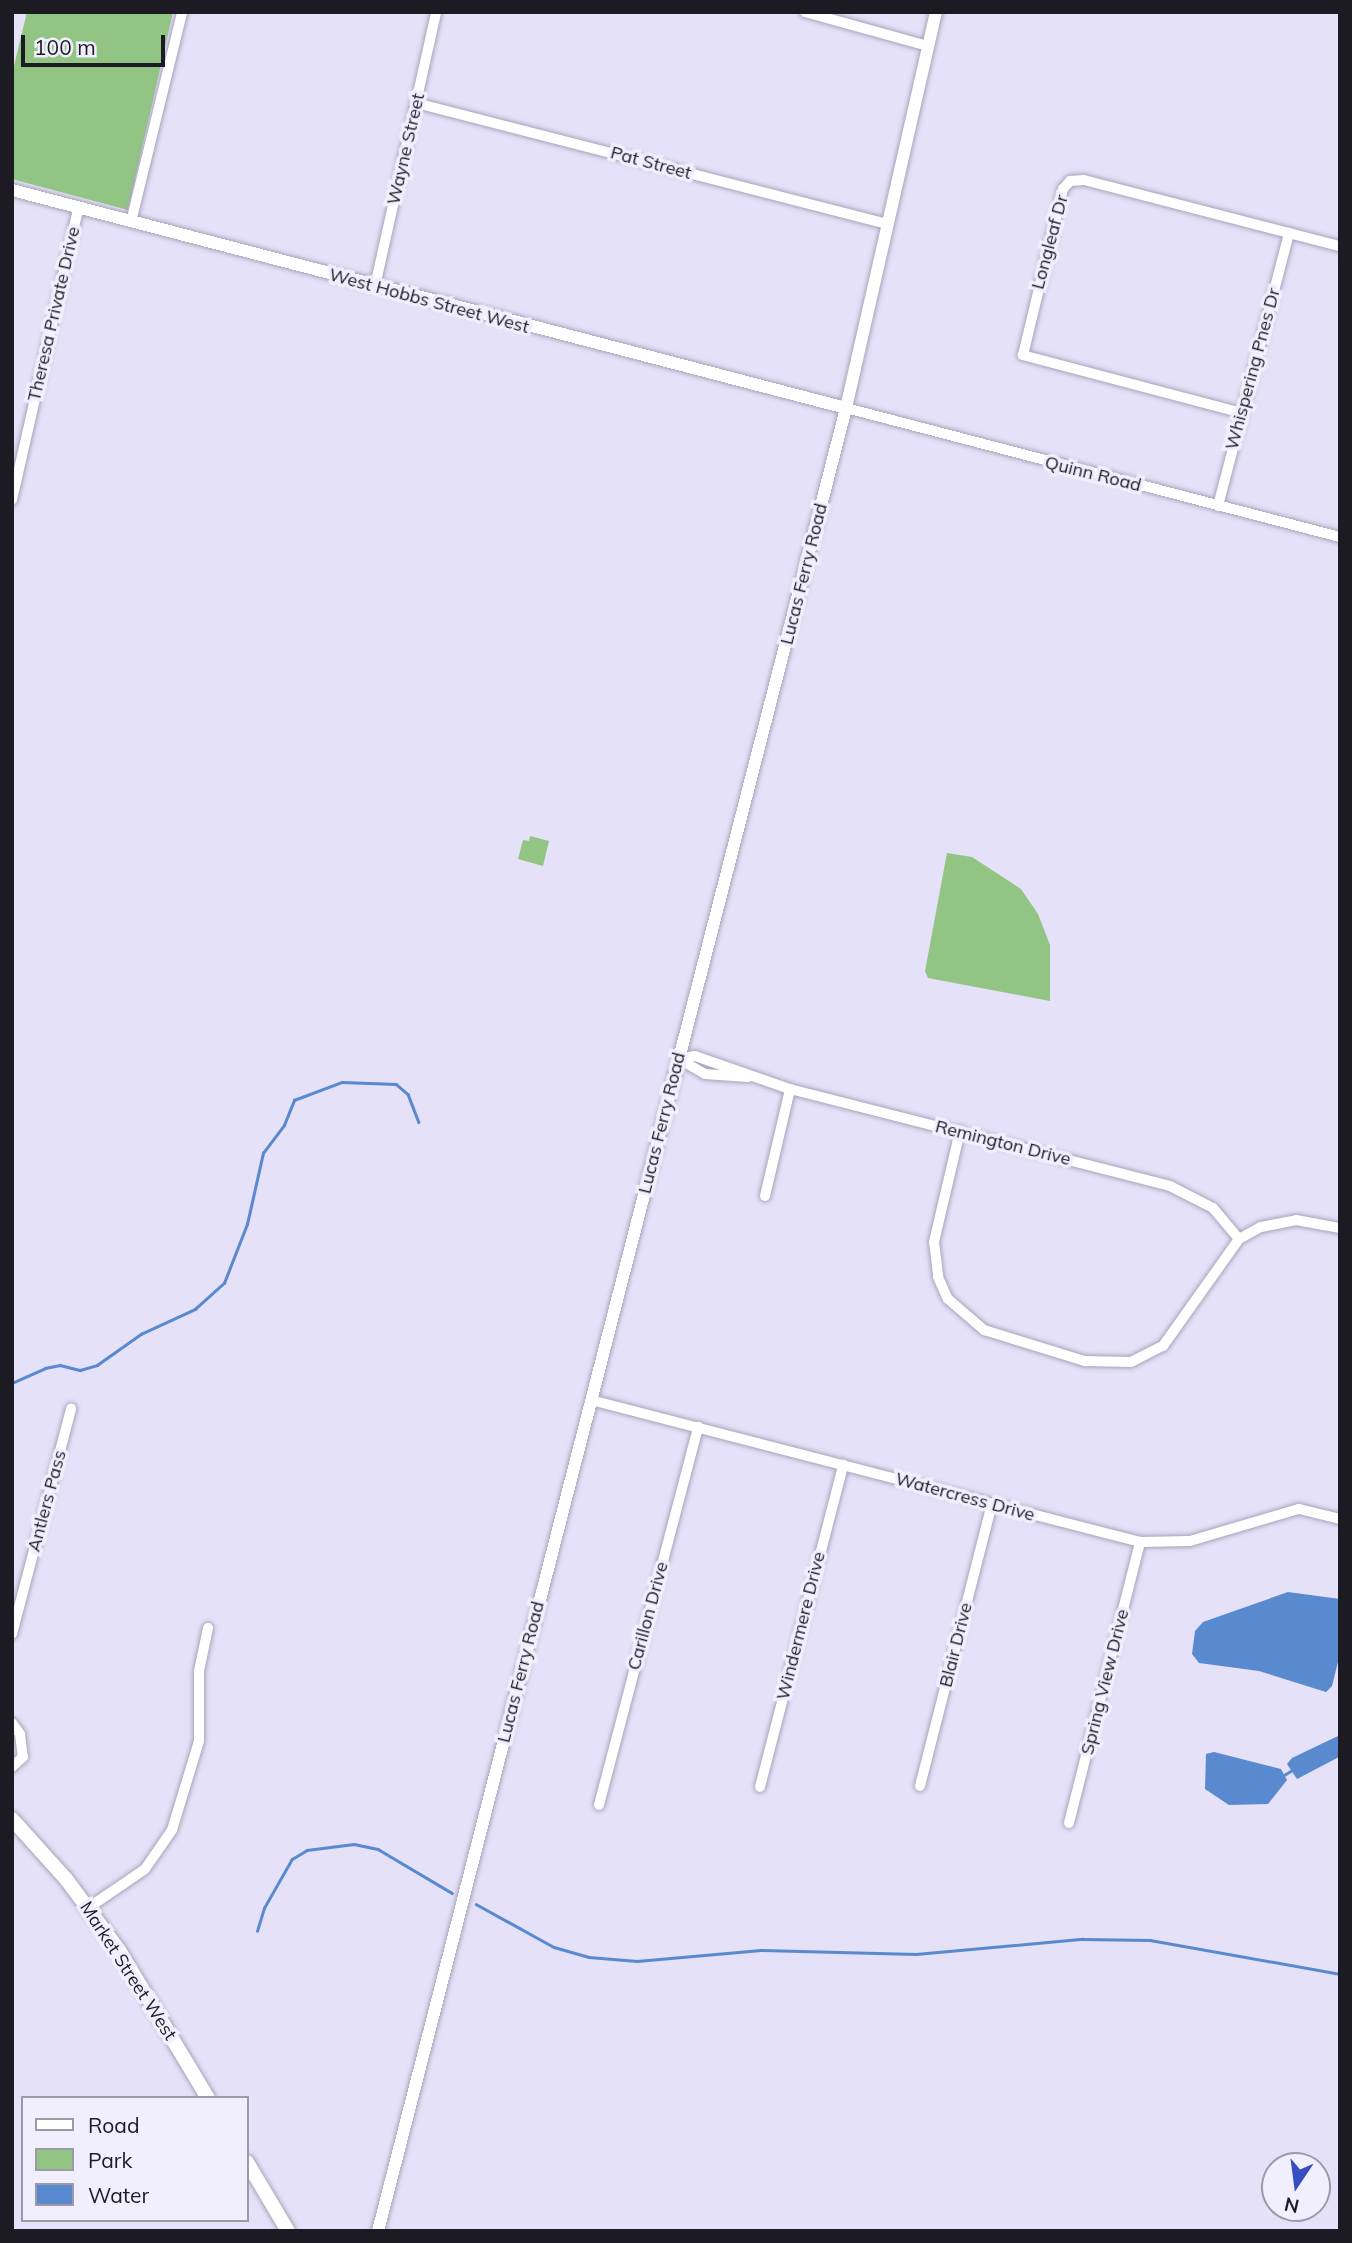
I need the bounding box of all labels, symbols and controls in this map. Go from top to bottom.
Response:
scale bar [24,21,168,65]
text: 100 m [34,34,96,60]
street label: Wayne Street [383,91,429,207]
street label: Pat Street [608,142,694,184]
street label: Longleaf Dr [1027,192,1073,292]
street label: Theresa Private Drive [23,225,85,403]
street label: West Hobbs Street West [327,264,531,338]
street label: Whispering Pnes Dr [1221,286,1285,452]
street label: Quinn Road [1043,452,1143,496]
street label: Lucas Ferry Road [776,501,832,647]
street label: Lucas Ferry Road [634,1050,690,1196]
street label: Remington Drive [933,1116,1073,1170]
street label: Antlers Pass [23,1448,71,1554]
street label: Watercress Drive [893,1468,1037,1526]
street label: Windermere Drive [772,1550,830,1702]
street label: Carillon Drive [623,1559,673,1673]
street label: Lucas Ferry Road [493,1599,549,1745]
street label: Blair Drive [935,1601,977,1689]
street label: Spring View Drive [1076,1607,1134,1757]
street label: Market Street West [75,1898,181,2044]
legend [21,2096,248,2222]
text: Road [88,2112,139,2138]
text: Park [88,2147,132,2173]
north arrow [1261,2152,1331,2222]
text: Water [88,2182,149,2208]
text: N [1282,2192,1301,2219]

